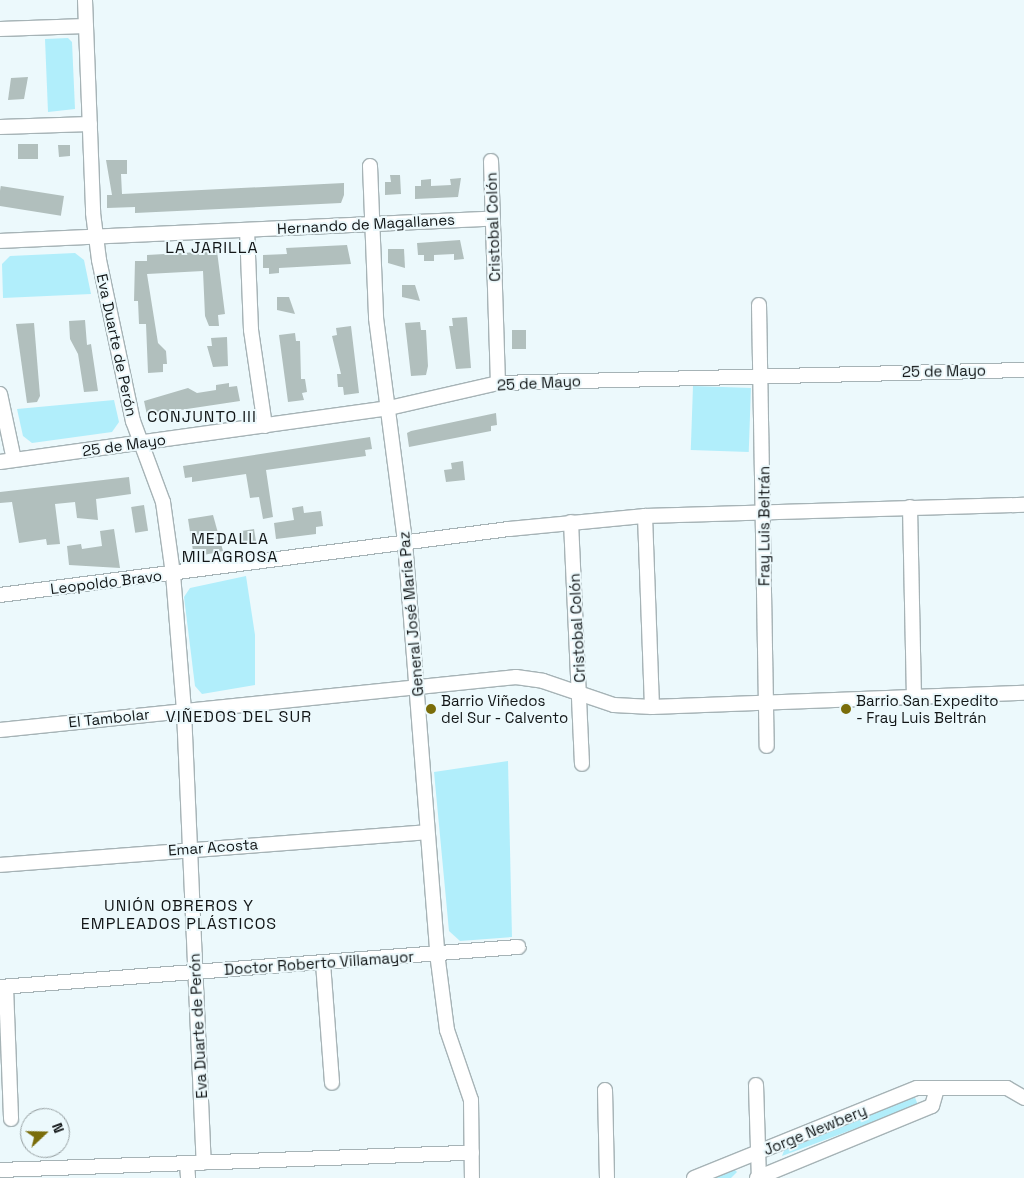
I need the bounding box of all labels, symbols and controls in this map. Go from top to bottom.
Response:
street label: Cristobal Colón [482,172,504,282]
street label: Hernando de Magallanes [277,210,455,238]
district label: LA JARILLA [164,238,260,258]
street label: Eva Duarte de Perón [93,272,141,418]
street label: 25 de Mayo [902,361,986,381]
street label: 25 de Mayo [497,372,581,394]
district label: CONJUNTO III [146,407,258,427]
street label: 25 de Mayo [81,430,167,460]
street label: Fray Luis Beltrán [755,466,773,586]
district label: MEDALLA MILAGROSA [181,529,279,567]
street label: General José María Paz [395,531,427,697]
street label: Leopoldo Bravo [49,566,163,598]
street label: Cristobal Colón [565,573,589,683]
place label: Barrio Viñedos del Sur - Calvento [441,691,569,726]
place label: Barrio San Expedito - Fray Luis Beltrán [856,691,999,726]
marker: Barrio Viñedos del Sur - Calvento [425,703,437,715]
marker: Barrio San Expedito - Fray Luis Beltrán [840,703,852,715]
street label: El Tambolar [67,705,151,731]
district label: VIÑEDOS DEL SUR [164,707,314,727]
street label: Emar Acosta [167,835,259,859]
district label: UNIÓN OBREROS Y EMPLEADOS PLÁSTICOS [78,896,280,934]
street label: Doctor Roberto Villamayor [223,947,415,979]
street label: Eva Duarte de Perón [185,953,211,1099]
street label: Jorge Newbery [761,1101,869,1159]
north arrow [20,1108,70,1158]
text: N [48,1120,68,1136]

